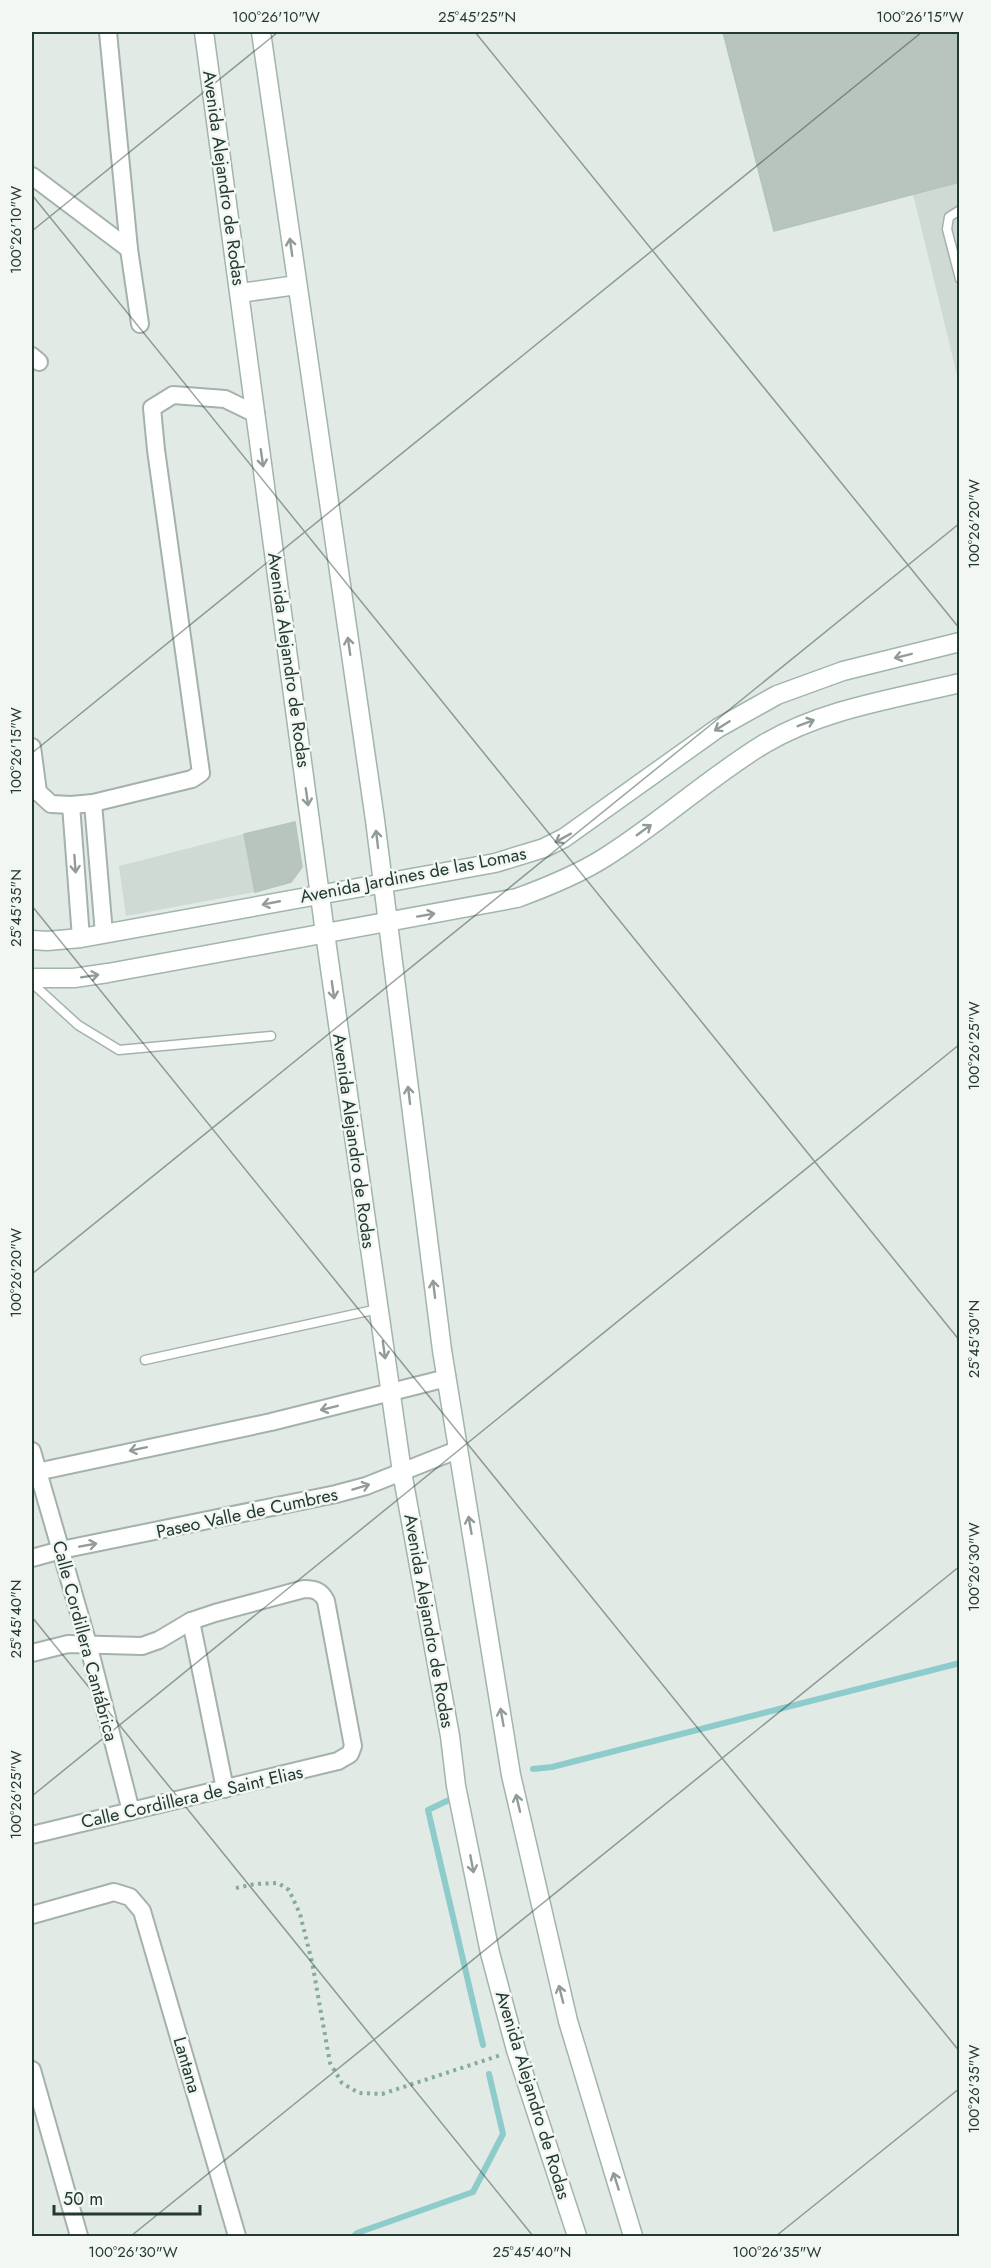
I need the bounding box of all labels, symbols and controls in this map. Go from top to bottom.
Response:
text: 100°26'10"W [232,6,320,28]
text: 25°45'25"N [438,6,516,28]
text: 100°26'15"W [876,6,964,28]
street label: Avenida Alejandro de Rodas [196,69,252,287]
text: 100°26'10"W [5,186,27,274]
one-way arrow [286,238,297,258]
one-way arrow [257,448,268,467]
text: 100°26'20"W [963,479,985,569]
street label: Avenida Alejandro de Rodas [261,551,317,769]
one-way arrow [343,637,354,657]
one-way arrow [894,650,913,662]
text: 100°26'15"W [5,707,27,795]
one-way arrow [797,717,815,728]
one-way arrow [714,720,731,732]
one-way arrow [302,787,313,806]
one-way arrow [636,824,652,837]
one-way arrow [371,830,382,850]
one-way arrow [554,833,572,844]
street label: Avenida Jardines de las Lomas [298,840,528,910]
one-way arrow [70,853,81,873]
text: 25°45'35"N [5,869,27,947]
one-way arrow [262,898,281,909]
one-way arrow [416,909,436,920]
one-way arrow [79,970,99,981]
one-way arrow [328,980,339,1000]
text: 100°26'25"W [963,1001,985,1091]
street label: Avenida Alejandro de Rodas [326,1032,382,1250]
one-way arrow [404,1086,415,1106]
text: 100°26'20"W [5,1228,27,1318]
one-way arrow [429,1279,440,1299]
text: 25°45'30"N [963,1300,985,1378]
one-way arrow [378,1339,389,1359]
one-way arrow [320,1403,339,1415]
one-way arrow [129,1444,149,1455]
street label: Paseo Valle de Cumbres [154,1481,340,1545]
one-way arrow [351,1481,370,1492]
street label: Avenida Alejandro de Rodas [397,1512,461,1730]
one-way arrow [464,1515,475,1535]
text: 100°26'30"W [963,1522,985,1612]
street label: Calle Cordillera Cantábrica [46,1538,124,1744]
one-way arrow [78,1540,98,1551]
text: 25°45'40"N [5,1580,27,1659]
one-way arrow [496,1707,507,1727]
text: 100°26'25"W [5,1750,27,1840]
street label: Calle Cordillera de Saint Elias [79,1759,305,1835]
one-way arrow [512,1794,524,1813]
one-way arrow [467,1854,478,1873]
one-way arrow [555,1984,567,2003]
street label: Avenida Alejandro de Rodas [489,1988,577,2202]
street label: Lantana [167,2034,207,2096]
text: 100°26'35"W [963,2044,985,2133]
one-way arrow [609,2172,620,2191]
scale bar [54,2178,200,2216]
text: 50 m [63,2186,103,2212]
text: 100°26'30"W [88,2241,178,2263]
text: 25°45'40"N [493,2241,572,2263]
text: 100°26'35"W [733,2241,822,2263]

